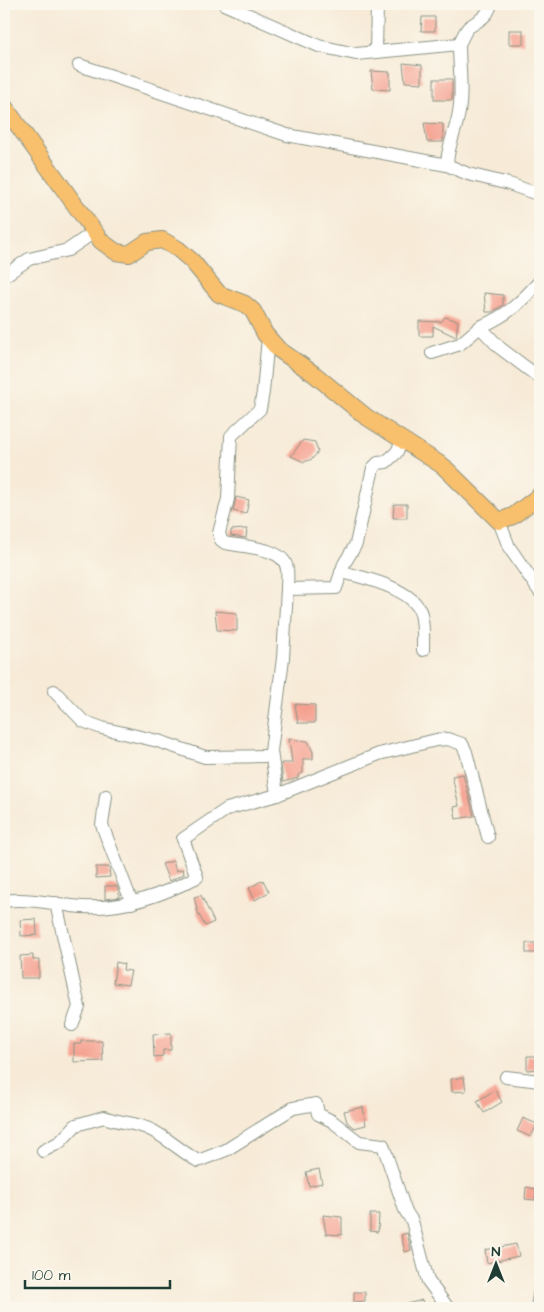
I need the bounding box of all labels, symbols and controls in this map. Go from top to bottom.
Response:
north arrow [472,1240,522,1290]
text: N [492,1242,501,1262]
scale bar [25,1257,170,1289]
text: 100 m [32,1265,71,1286]

